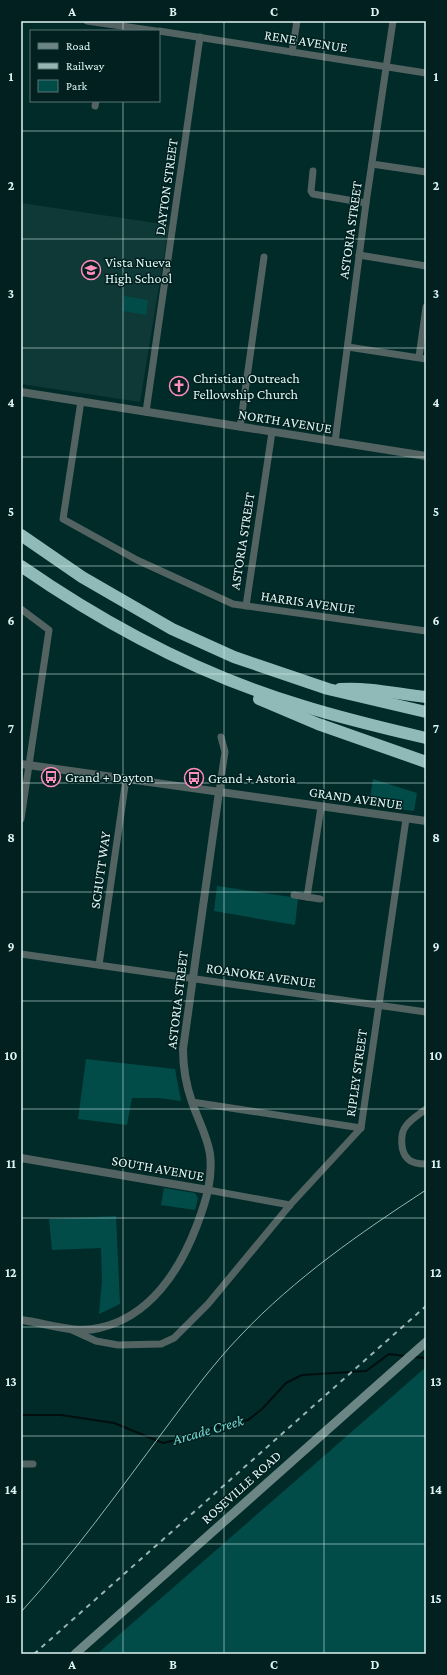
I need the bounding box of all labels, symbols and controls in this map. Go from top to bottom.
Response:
text: A [67,4,76,19]
text: B [169,4,177,19]
text: C [270,4,278,19]
text: D [371,4,380,19]
street label: RENE AVENUE [263,27,349,56]
legend [30,30,160,102]
text: Road [66,39,91,53]
text: Railway [66,59,105,73]
text: 1 [9,69,14,84]
text: 1 [434,69,439,84]
text: Park [66,79,88,93]
street label: DAYTON STREET [151,137,181,236]
text: 2 [8,178,15,193]
text: 2 [433,178,440,193]
street label: ASTORIA STREET [335,180,365,280]
place label: Vista Nueva High School [105,254,172,286]
school or university icon: Vista Nueva High School [80,259,102,281]
text: 3 [8,286,14,301]
text: 3 [433,286,439,301]
place label: Christian Outreach Fellowship Church [193,370,300,402]
church icon: Christian Outreach Fellowship Church [168,375,190,397]
text: 4 [7,395,15,410]
text: 4 [432,395,440,410]
street label: NORTH AVENUE [237,406,333,436]
street label: ASTORIA STREET [226,491,258,591]
text: 5 [8,504,14,519]
text: 5 [433,504,439,519]
street label: HARRIS AVENUE [260,587,357,617]
text: 6 [7,613,15,628]
text: 6 [432,613,440,628]
text: 7 [8,721,14,736]
text: 7 [433,721,439,736]
bus stop icon: Grand + Dayton [40,766,62,788]
bus stop icon: Grand + Astoria [183,767,205,789]
place label: Grand + Dayton [65,769,154,785]
place label: Grand + Astoria [208,770,296,786]
street label: GRAND AVENUE [308,783,404,813]
text: 8 [7,830,15,845]
street label: SCHUTT WAY [87,830,113,910]
text: 8 [432,830,440,845]
text: 9 [7,939,15,954]
text: 9 [432,939,440,954]
street label: ASTORIA STREET [163,950,191,1050]
street label: ROANOKE AVENUE [205,959,317,991]
street label: RIPLEY STREET [342,1028,370,1118]
text: 10 [5,1048,17,1063]
text: 10 [430,1048,442,1063]
street label: SOUTH AVENUE [111,1152,206,1184]
text: 11 [6,1156,16,1171]
text: 11 [431,1156,441,1171]
text: 12 [5,1265,17,1280]
text: 12 [430,1265,442,1280]
text: 13 [5,1374,17,1389]
text: 13 [430,1374,442,1389]
water label: Arcade Creek [170,1412,247,1448]
street label: ROSEVILLE ROAD [198,1447,284,1527]
text: 14 [5,1482,17,1497]
text: 14 [430,1482,442,1497]
text: 15 [5,1591,17,1606]
text: 15 [430,1591,442,1606]
text: A [67,1657,76,1672]
text: B [169,1657,177,1672]
text: C [270,1657,278,1672]
text: D [371,1657,380,1672]

